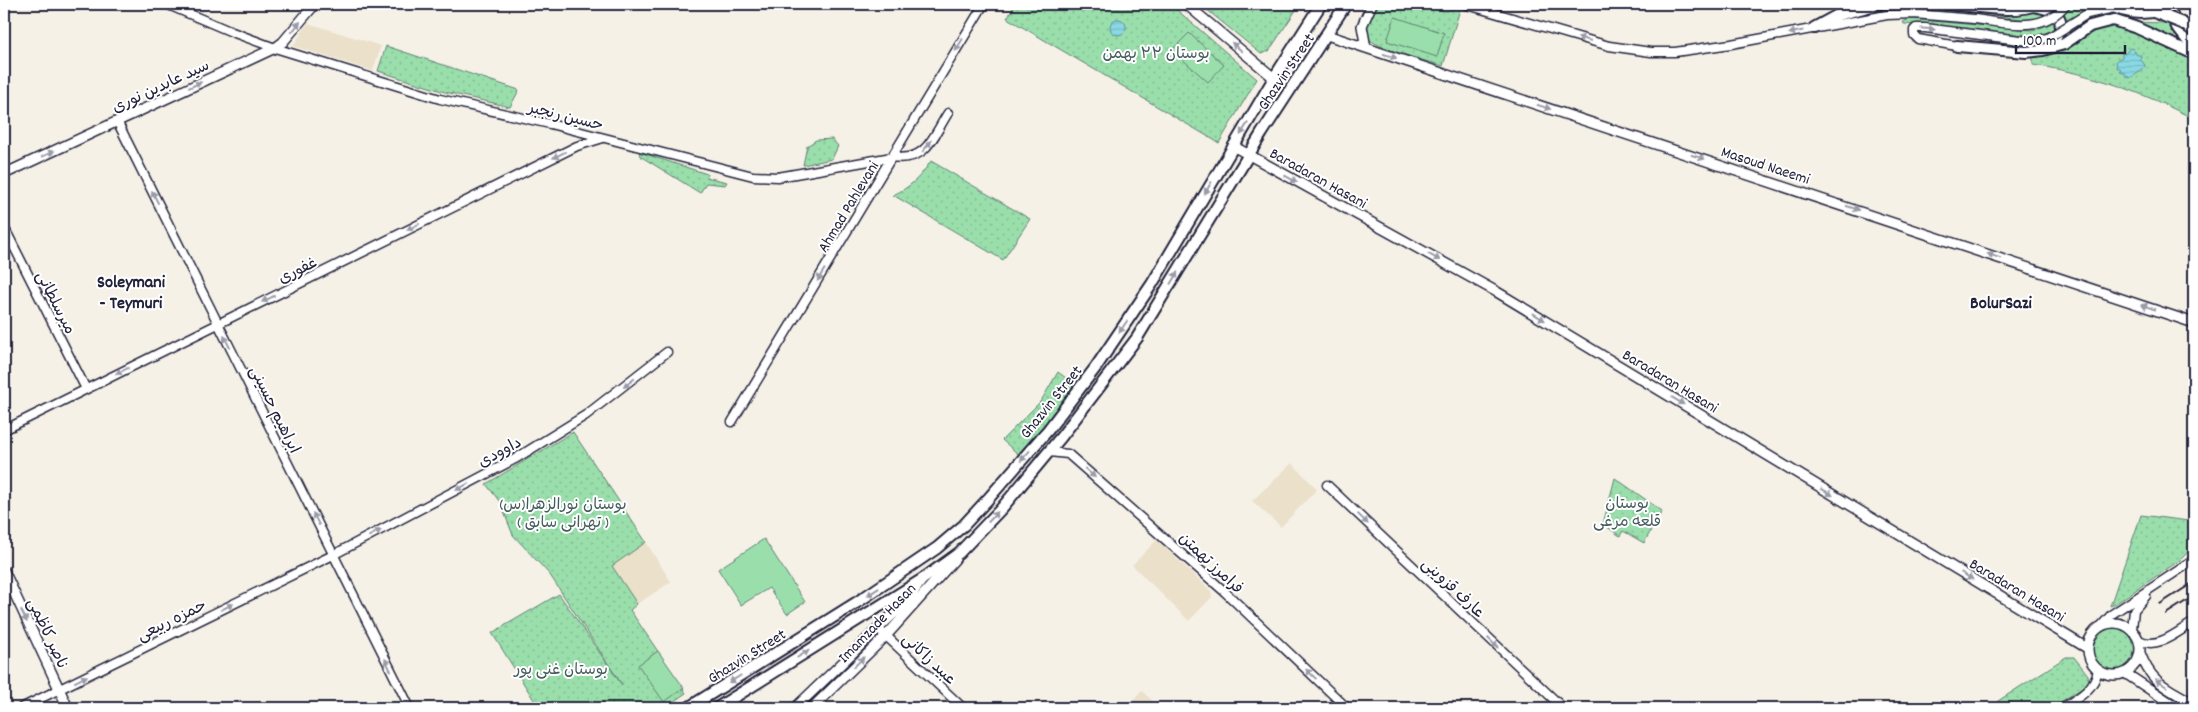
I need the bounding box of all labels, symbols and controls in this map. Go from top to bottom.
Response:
one-way arrow [290,21,301,33]
scale bar [2016,22,2124,54]
one-way arrow [1920,25,1936,33]
one-way arrow [1788,28,1804,36]
street label: Ghazvin Street [1253,29,1321,116]
text: 100 m [2023,31,2056,53]
one-way arrow [1577,34,1592,42]
one-way arrow [955,39,964,52]
one-way arrow [1231,41,1244,52]
park label: بوستان ۲۲ بهمن [1102,43,1210,66]
one-way arrow [1383,52,1398,60]
street label: سید عابدین نوری [109,55,214,120]
one-way arrow [188,81,202,89]
street label: حسین رنجبر [523,96,605,138]
one-way arrow [1537,103,1552,111]
one-way arrow [1239,123,1248,136]
one-way arrow [921,140,932,153]
street label: Masoud Naeemi [1718,141,1813,192]
street label: Baradaran Hasani [1265,143,1371,216]
one-way arrow [41,149,55,157]
one-way arrow [552,151,566,159]
one-way arrow [1691,154,1706,162]
street label: Ahmad Pahlevani [813,157,886,257]
one-way arrow [1284,175,1299,183]
one-way arrow [1204,182,1213,195]
one-way arrow [151,190,159,204]
one-way arrow [1845,205,1860,213]
one-way arrow [406,223,421,231]
one-way arrow [1986,251,2001,259]
street label: غفوری [275,252,322,291]
one-way arrow [1427,253,1440,262]
street label: میرسلطانی [29,267,81,339]
one-way arrow [816,268,825,281]
district label: Soleymani - Teymuri [97,271,166,317]
one-way arrow [1169,272,1178,285]
district label: BolurSazi [1970,292,2033,317]
one-way arrow [261,295,275,303]
one-way arrow [2140,303,2155,311]
one-way arrow [1532,313,1545,322]
one-way arrow [1118,320,1128,334]
one-way arrow [223,335,232,350]
street label: Baradaran Hasani [1617,344,1722,420]
street label: Ghazvin Street [1015,361,1089,444]
street label: ابراهیم حسینی [243,362,305,458]
one-way arrow [115,367,129,375]
one-way arrow [623,378,636,389]
one-way arrow [1671,397,1684,406]
street label: داوودی [474,432,526,474]
one-way arrow [1020,450,1031,463]
one-way arrow [1084,467,1096,478]
one-way arrow [454,483,469,491]
one-way arrow [1821,487,1834,496]
park label: بوستان قلعه مرغی [1593,493,1661,534]
park label: بوستان نورالزهرا(س) ( تهرانی سابق ) [499,494,627,535]
one-way arrow [312,512,320,526]
one-way arrow [987,512,999,524]
one-way arrow [1356,513,1368,525]
street label: فرامرز تهمتن [1173,528,1248,600]
one-way arrow [368,529,383,537]
street label: عارف قزوینی [1415,553,1489,624]
street label: Baradaran Hasani [1964,553,2069,629]
one-way arrow [1960,571,1973,580]
street label: Imamzade Hasan [834,578,922,669]
one-way arrow [866,587,879,597]
street label: حمزه ربیعی [133,594,211,648]
street label: ناصر کاظمی [20,595,73,673]
one-way arrow [219,603,234,612]
one-way arrow [20,608,29,623]
street label: Ghazvin Street [704,624,791,690]
street label: عبید زاکانی [896,629,961,691]
one-way arrow [1487,637,1499,649]
one-way arrow [796,650,810,659]
one-way arrow [853,656,865,668]
one-way arrow [384,657,392,672]
park label: بوستان غنی پور [512,659,608,682]
one-way arrow [1306,668,1318,680]
one-way arrow [729,674,742,684]
one-way arrow [74,675,88,683]
one-way arrow [2155,678,2168,688]

